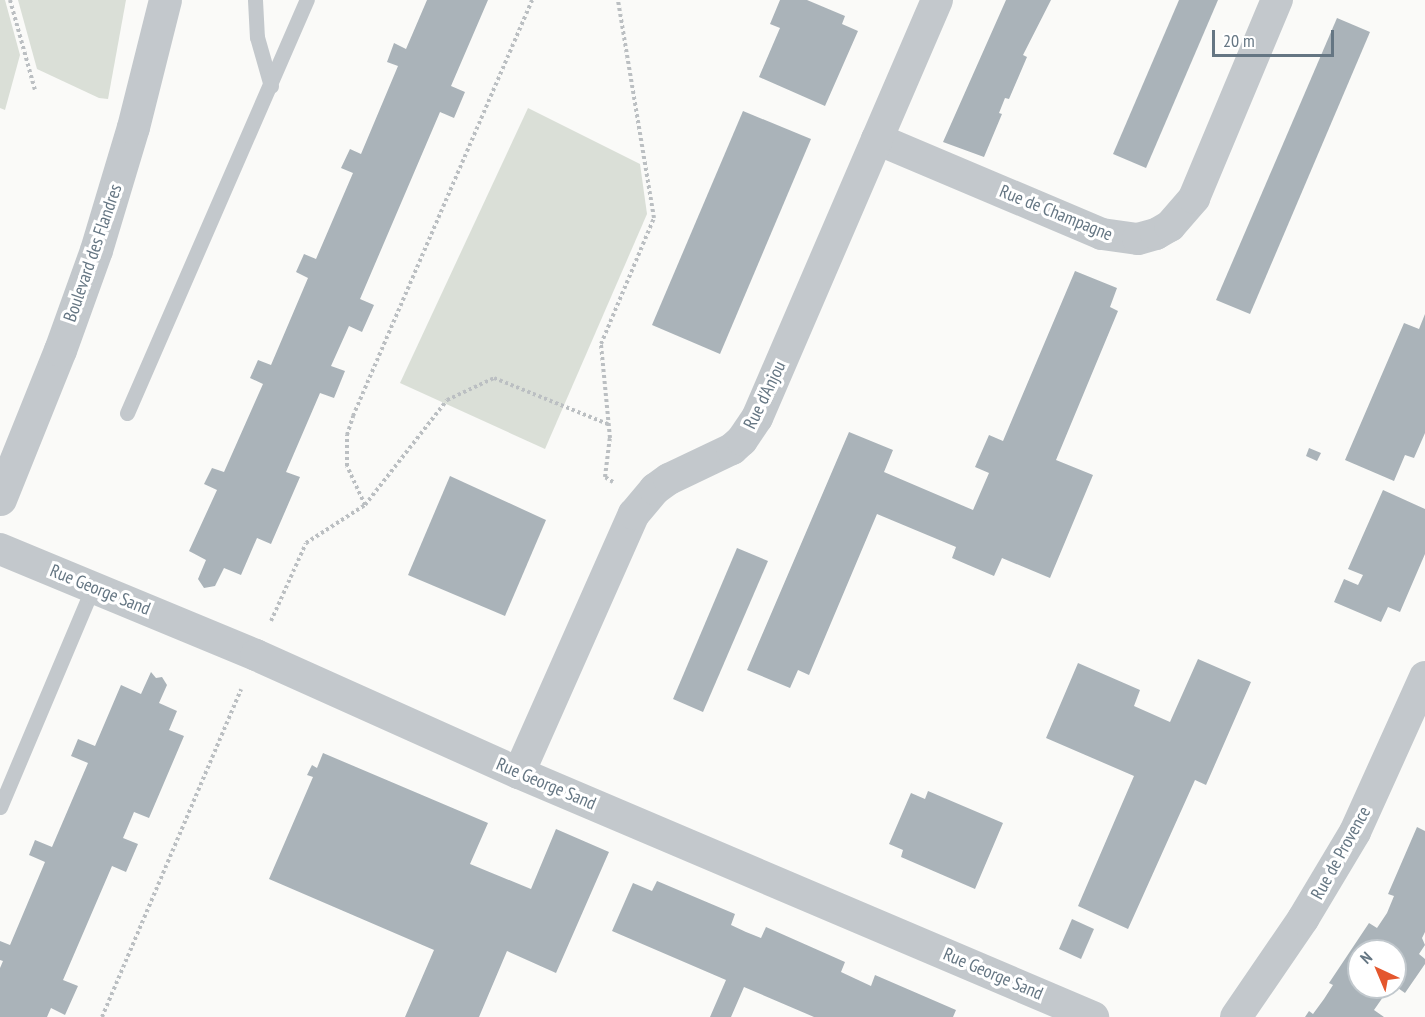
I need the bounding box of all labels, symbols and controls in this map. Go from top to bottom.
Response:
scale bar [1215,18,1336,56]
text: 20 m [1223,29,1255,52]
street label: Boulevard des Flandres [59,181,127,325]
street label: Rue de Champagne [996,181,1116,245]
street label: Rue d'Anjou [739,358,791,432]
street label: Rue George Sand [47,560,153,620]
street label: Rue George Sand [493,753,599,815]
street label: Rue de Provence [1307,803,1375,903]
north arrow [1347,939,1407,999]
street label: Rue George Sand [940,943,1046,1005]
text: N [1356,947,1376,968]

